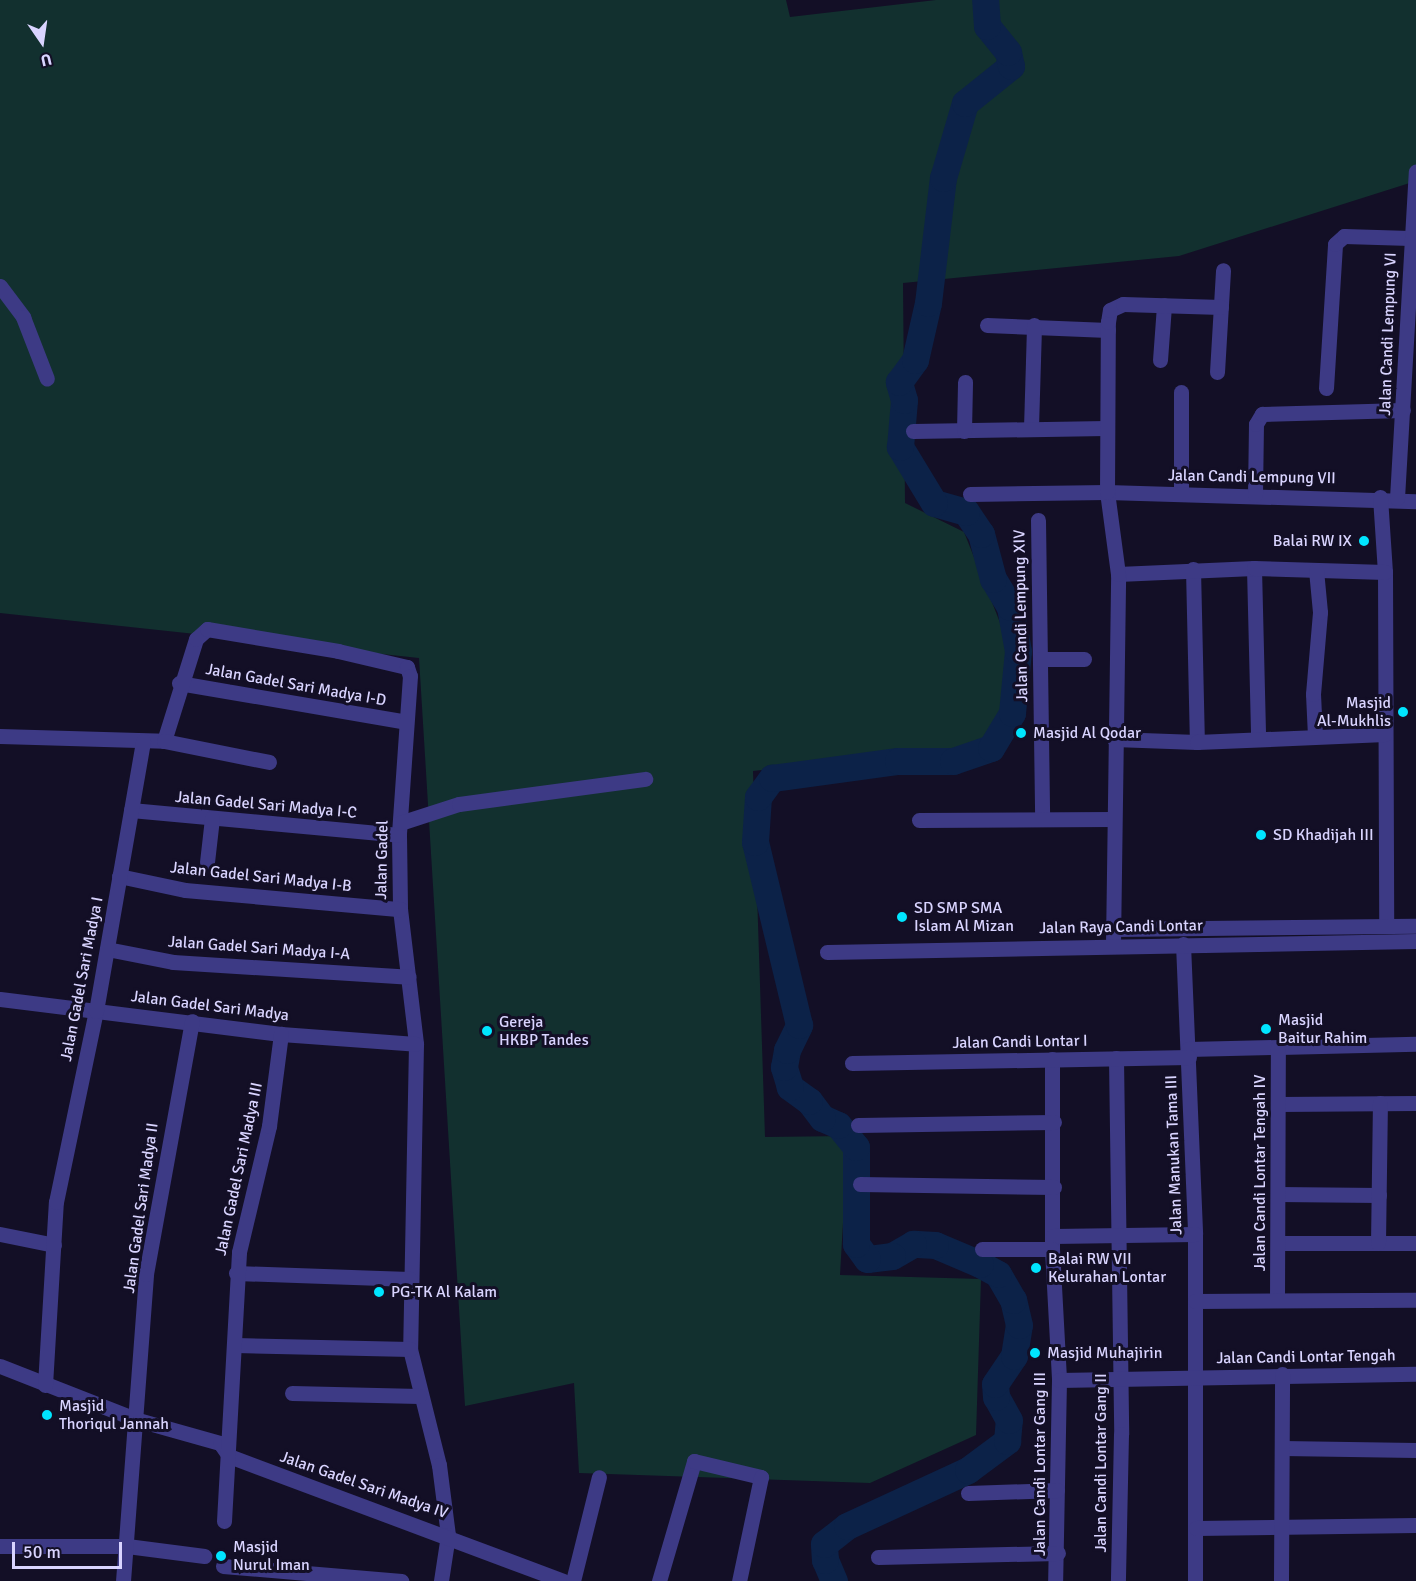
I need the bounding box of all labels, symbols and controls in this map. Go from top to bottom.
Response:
north arrow [12,12,72,72]
text: U [39,49,54,70]
street label: Jalan Candi Lempung VI [1376,252,1400,416]
street label: Jalan Candi Lempung VII [1168,466,1336,488]
street label: Jalan Candi Lempung XIV [1010,530,1032,702]
place label: Balai RW IX [1273,531,1352,551]
marker: Balai RW IX [1357,534,1371,548]
street label: Jalan Gadel Sari Madya I-D [204,660,388,710]
place label: Masjid Al-Mukhlis [1317,693,1391,731]
marker: Masjid Al-Mukhlis [1396,705,1410,719]
place label: Masjid Al Qodar [1033,723,1141,743]
marker: Masjid Al Qodar [1014,726,1028,740]
street label: Jalan Gadel Sari Madya I-C [174,787,358,823]
street label: Jalan Gadel [372,820,392,900]
place label: SD Khadijah III [1273,825,1374,845]
marker: SD Khadijah III [1254,828,1268,842]
street label: Jalan Gadel Sari Madya I-B [169,858,353,896]
street label: Jalan Gadel Sari Madya I [57,895,107,1063]
place label: SD SMP SMA Islam Al Mizan [914,898,1014,936]
marker: SD SMP SMA Islam Al Mizan [895,910,909,924]
street label: Jalan Raya Candi Lontar [1039,916,1203,938]
street label: Jalan Gadel Sari Madya I-A [167,932,351,964]
street label: Jalan Gadel Sari Madya [130,987,290,1025]
place label: Masjid Baitur Rahim [1278,1010,1367,1048]
place label: Gereja HKBP Tandes [499,1012,589,1050]
marker: Masjid Baitur Rahim [1259,1022,1273,1036]
marker: Gereja HKBP Tandes [480,1024,494,1038]
street label: Jalan Candi Lontar I [952,1031,1088,1053]
street label: Jalan Manukan Tama III [1162,1075,1186,1235]
street label: Jalan Candi Lontar Tengah IV [1250,1075,1270,1271]
street label: Jalan Gadel Sari Madya III [211,1081,267,1257]
street label: Jalan Gadel Sari Madya II [120,1122,162,1294]
place label: Balai RW VII Kelurahan Lontar [1048,1249,1166,1287]
marker: Balai RW VII Kelurahan Lontar [1029,1261,1043,1275]
place label: PG-TK Al Kalam [391,1282,497,1302]
marker: PG-TK Al Kalam [372,1285,386,1299]
place label: Masjid Muhajirin [1047,1343,1162,1363]
marker: Masjid Muhajirin [1028,1346,1042,1360]
street label: Jalan Candi Lontar Tengah [1216,1346,1396,1368]
street label: Jalan Candi Lontar Gang III [1030,1372,1050,1556]
street label: Jalan Candi Lontar Gang II [1091,1373,1111,1553]
place label: Masjid Thoriqul Jannah [59,1396,169,1434]
marker: Masjid Thoriqul Jannah [40,1408,54,1422]
street label: Jalan Gadel Sari Madya IV [278,1447,450,1523]
scale bar [15,1530,124,1568]
place label: Masjid Nurul Iman [233,1537,310,1575]
text: 50 m [23,1541,61,1563]
marker: Masjid Nurul Iman [214,1549,228,1563]

